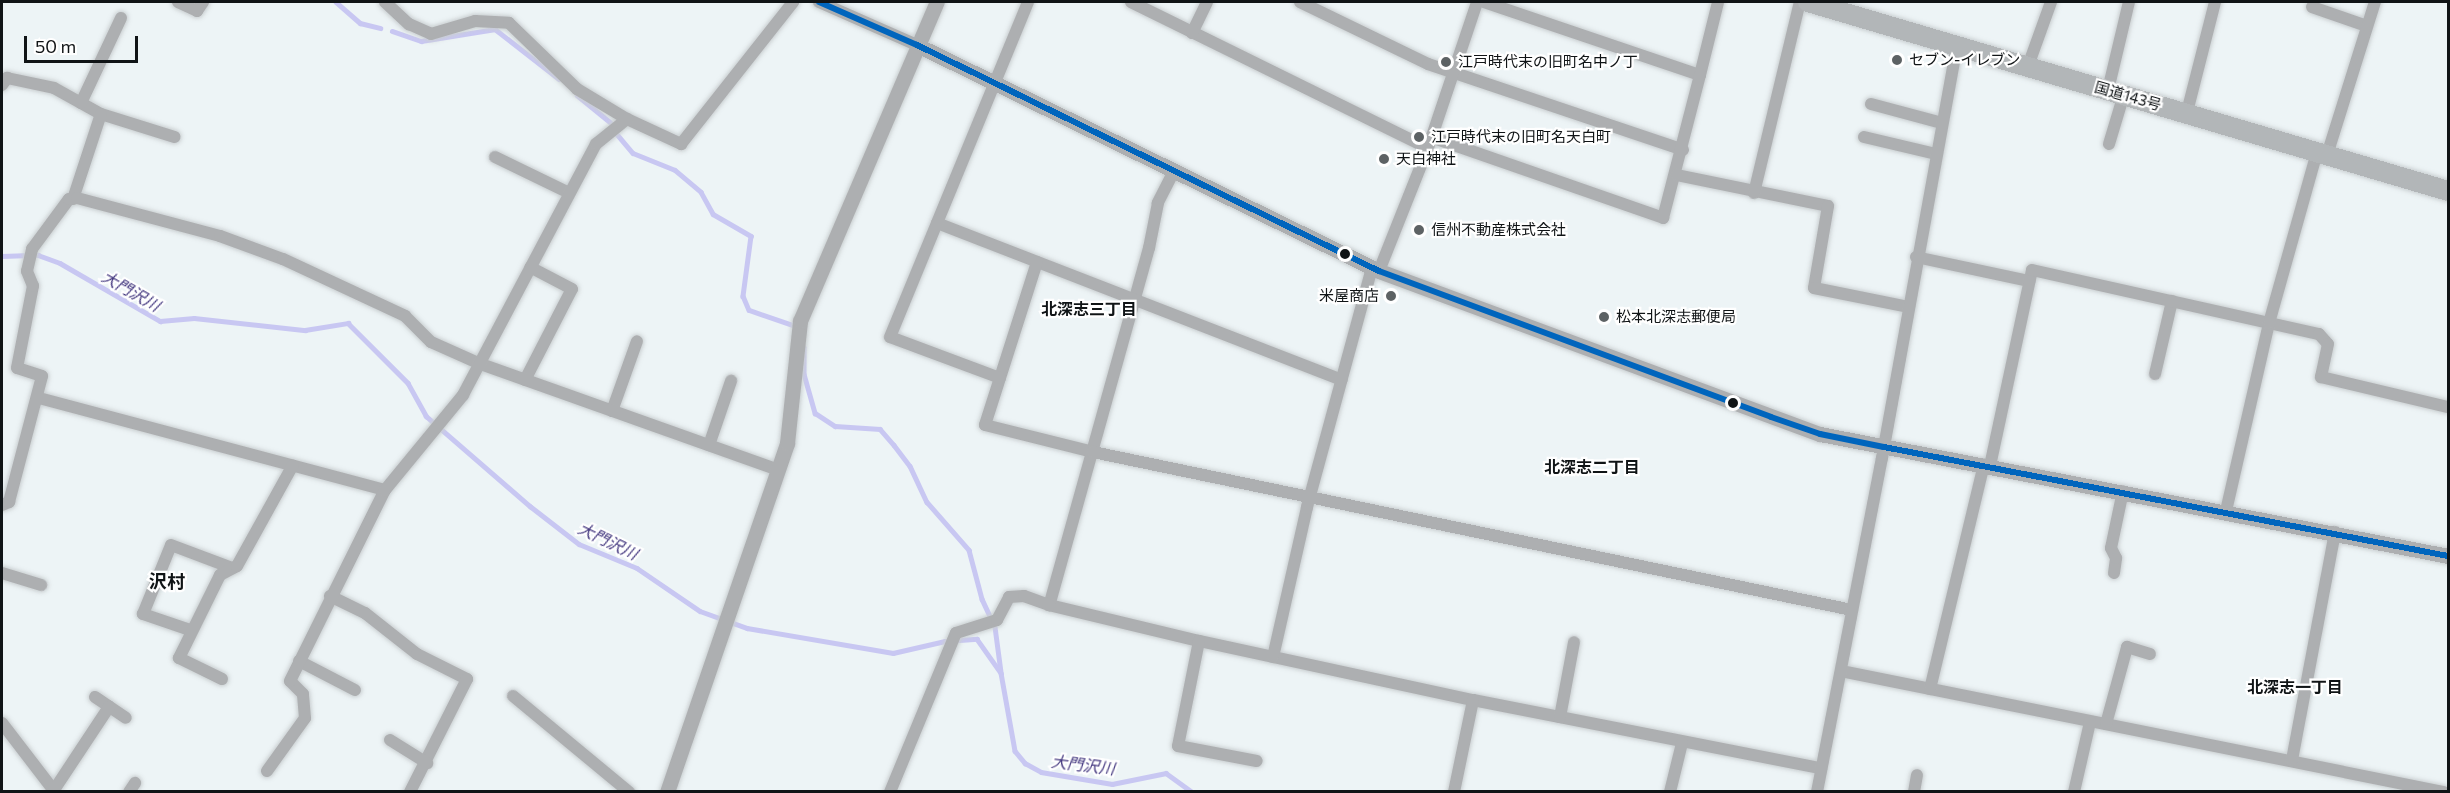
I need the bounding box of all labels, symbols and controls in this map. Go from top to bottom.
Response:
scale bar [27,24,141,62]
text: 50 m [35,35,76,57]
place label: セブン-イレブン [1909,51,2020,69]
place label: 江戸時代末の旧町名中ノ丁 [1458,53,1638,71]
marker: セブン-イレブン [1890,53,1904,67]
marker: 江戸時代末の旧町名中ノ丁 [1439,55,1453,69]
street label: 国道143号 [2092,78,2164,114]
place label: 江戸時代末の旧町名天白町 [1431,128,1611,146]
marker: 江戸時代末の旧町名天白町 [1412,130,1426,144]
place label: 天白神社 [1396,150,1456,168]
marker: 天白神社 [1377,152,1391,166]
place label: 信州不動産株式会社 [1431,221,1566,239]
marker: 信州不動産株式会社 [1412,223,1426,237]
unlabelled marker [1339,248,1351,260]
water label: 大門沢川 [98,267,164,315]
place label: 米屋商店 [1319,287,1379,305]
marker: 米屋商店 [1384,289,1398,303]
district label: 北深志三丁目 [1041,299,1137,319]
place label: 松本北深志郵便局 [1616,308,1736,326]
marker: 松本北深志郵便局 [1597,310,1611,324]
unlabelled marker [1727,397,1739,409]
district label: 北深志二丁目 [1544,457,1640,477]
water label: 大門沢川 [575,518,641,564]
district label: 沢村 [149,570,185,592]
district label: 北深志一丁目 [2247,677,2343,697]
water label: 大門沢川 [1050,752,1116,778]

